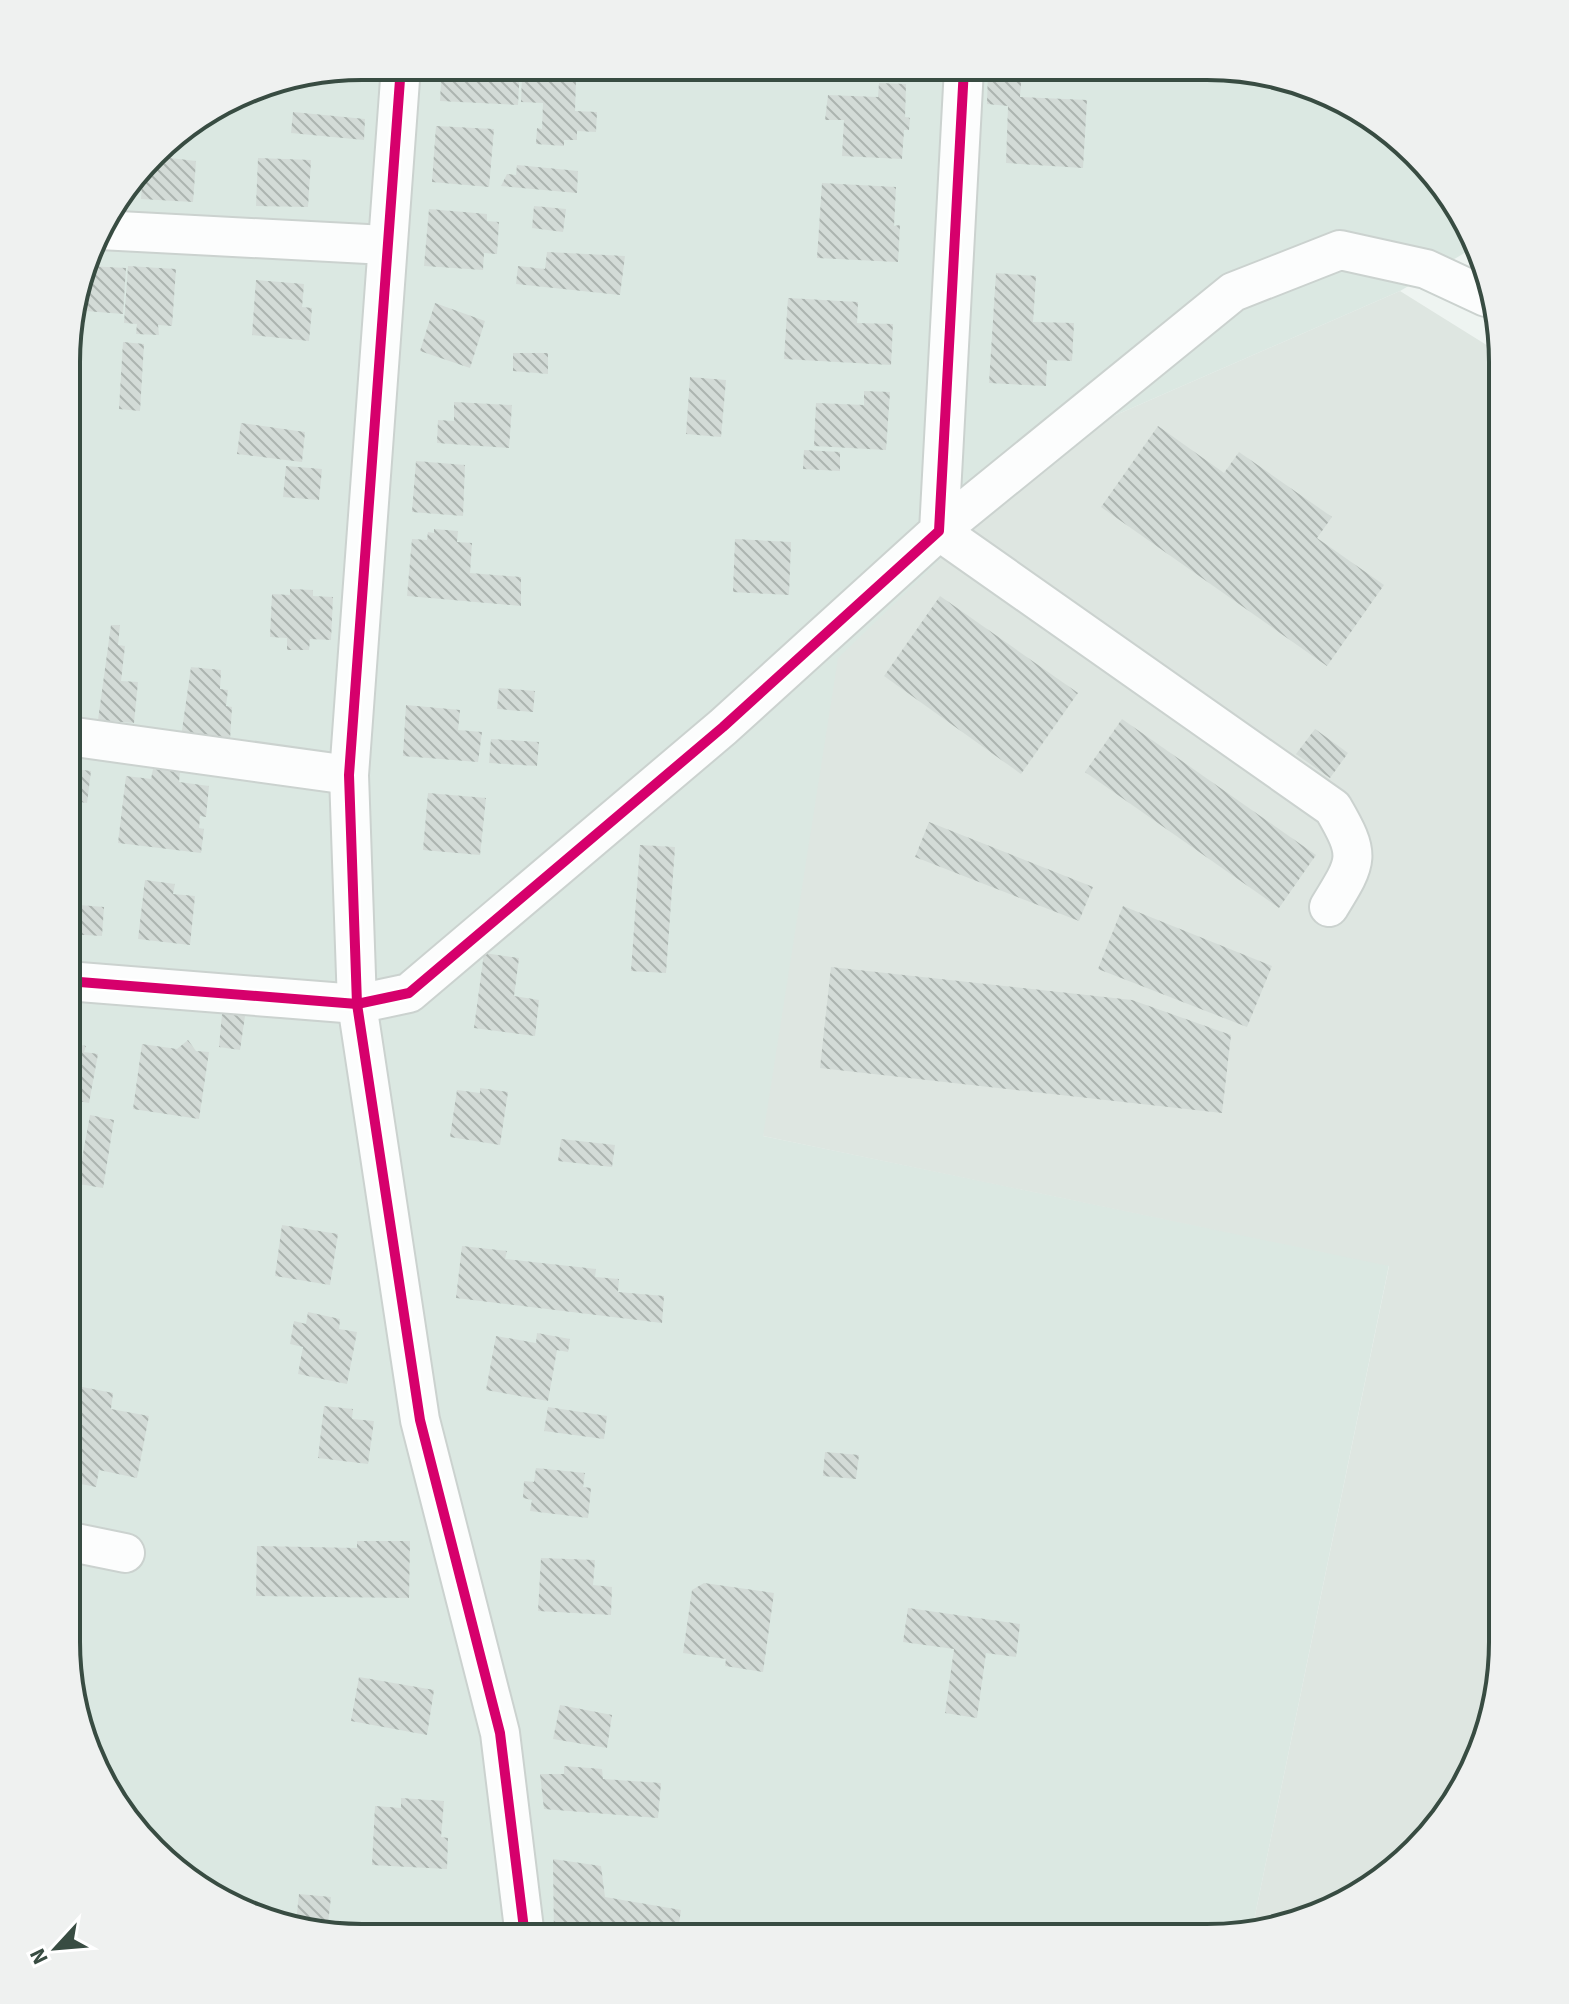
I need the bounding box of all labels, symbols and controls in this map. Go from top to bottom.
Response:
north arrow [16,1908,96,1988]
text: N [21,1943,57,1970]

